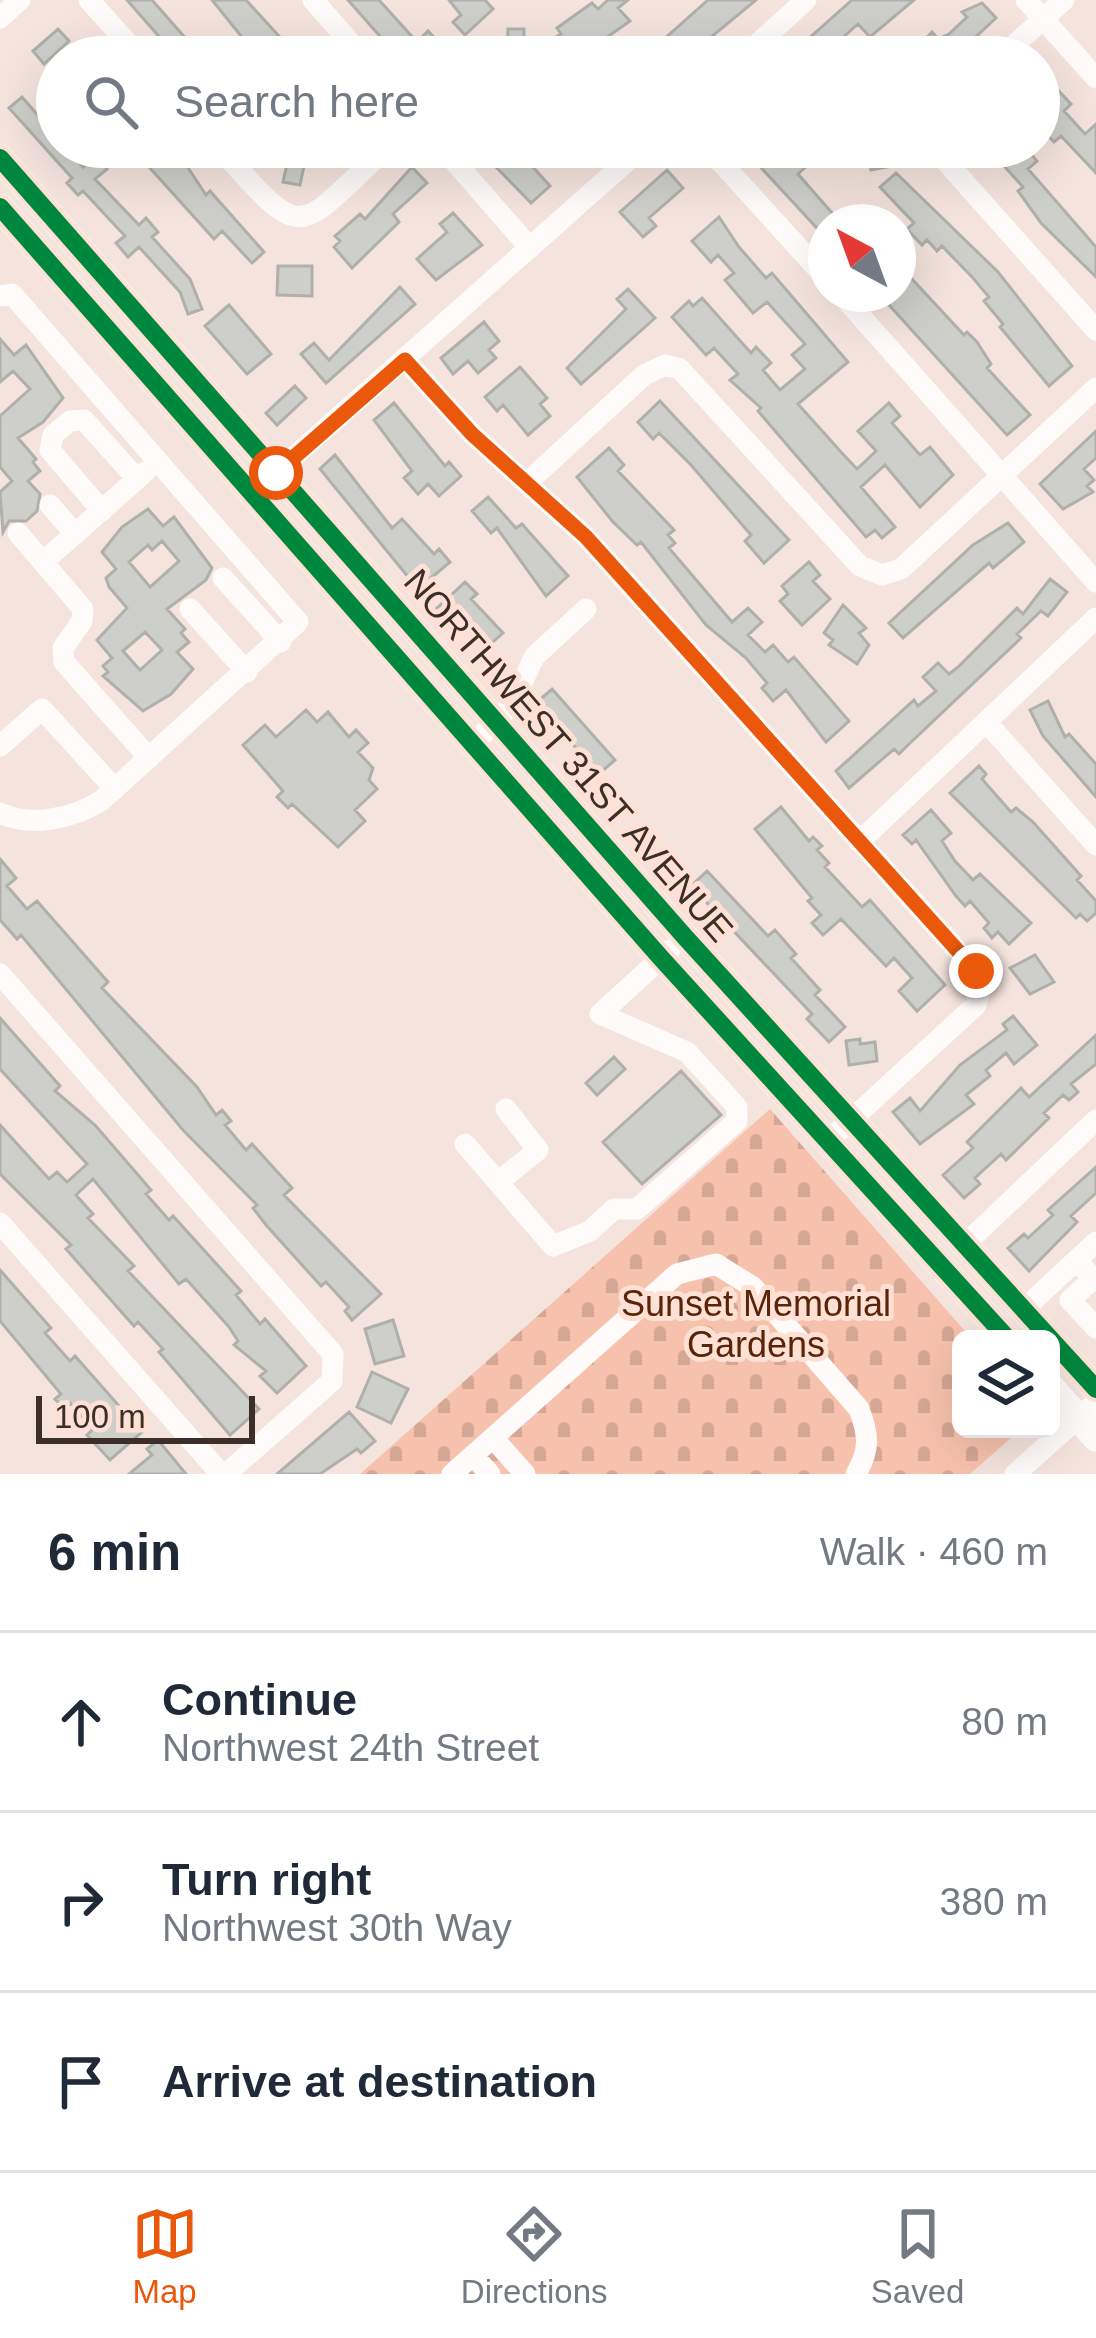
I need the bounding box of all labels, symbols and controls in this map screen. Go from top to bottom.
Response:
search box [36,36,1060,168]
icon: search [78,69,144,135]
text: Search here [174,76,419,127]
north arrow [808,204,916,312]
route start [249,446,303,500]
street label: NORTHWEST 31ST AVENUE [396,561,741,950]
route end [949,944,1003,998]
park label: Sunset Memorial Gardens [621,1283,891,1365]
map controls [952,1330,1060,1438]
button: layers [952,1330,1060,1438]
scale bar [36,1390,255,1443]
text: 100 m [54,1398,146,1435]
text: 6 min [48,1524,181,1581]
text: Walk · 460 m [820,1530,1048,1573]
text: Continue [162,1674,357,1725]
icon: ahead [48,1689,114,1755]
text: 80 m [961,1700,1048,1743]
text: Northwest 24th Street [162,1726,539,1769]
text: Turn right [162,1854,371,1905]
icon: right [48,1869,114,1935]
text: 380 m [940,1880,1048,1923]
text: Northwest 30th Way [162,1906,512,1949]
icon: arrive [48,2049,114,2115]
text: Arrive at destination [162,2056,597,2107]
tab: Map [132,2201,198,2311]
tab: Directions [461,2201,608,2311]
tab: Saved [871,2201,964,2311]

